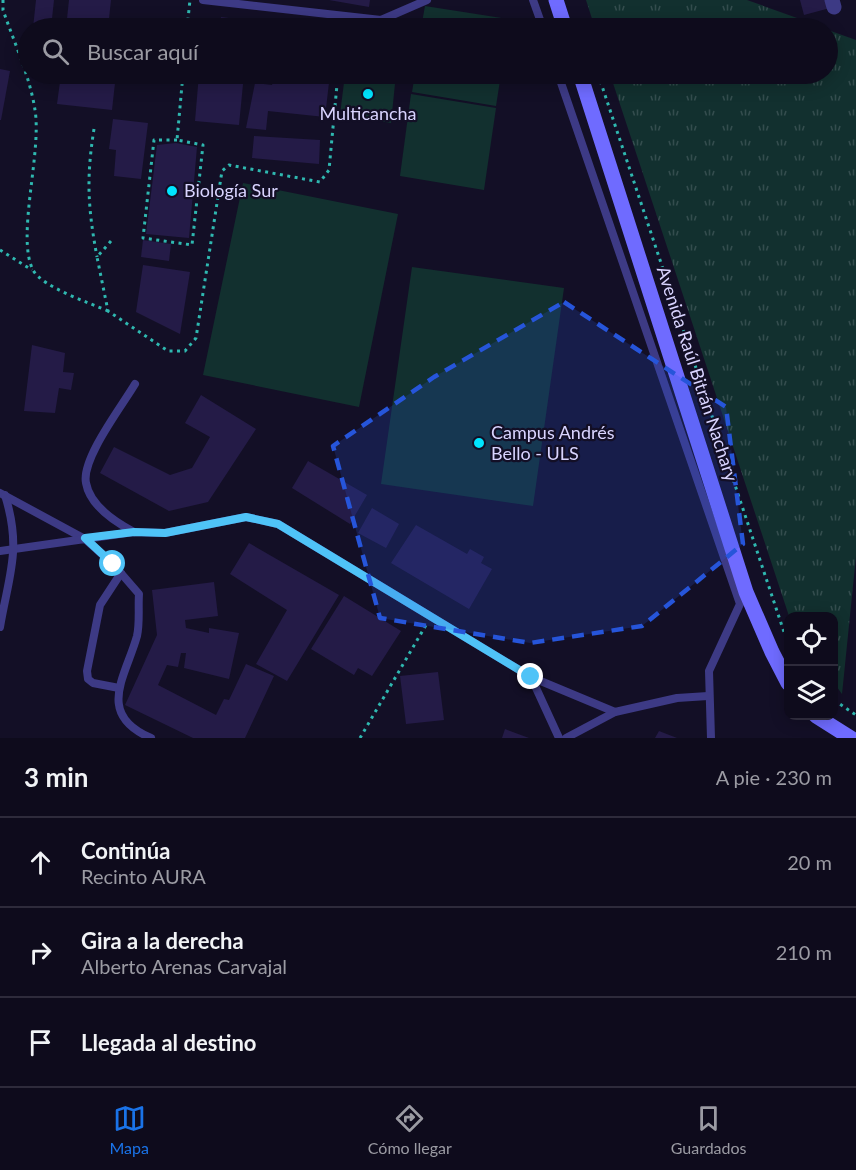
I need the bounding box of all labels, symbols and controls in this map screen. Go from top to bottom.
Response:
search box [18,18,838,84]
icon: search [39,35,72,68]
text: Buscar aquí [87,38,198,65]
marker: Multicancha [361,87,375,101]
place label: Multicancha [319,102,417,124]
place label: Biología Sur [184,179,278,201]
marker: Biología Sur [165,184,179,198]
street label: Avenida Raúl Bitrán Nachary [653,263,743,485]
place label: Campus Andrés Bello - ULS [491,421,615,464]
marker: Campus Andrés Bello - ULS [472,436,486,450]
route start [99,550,125,576]
map controls [784,612,838,720]
button: locate [784,612,838,666]
route end [517,663,543,689]
button: layers [784,666,838,720]
text: 3 min [24,761,88,793]
text: A pie · 230 m [716,765,832,789]
text: Continúa [81,837,170,864]
icon: ahead [24,846,57,879]
text: 20 m [787,850,832,874]
text: Recinto AURA [81,864,206,888]
text: Gira a la derecha [81,927,244,954]
icon: right [24,936,57,969]
text: 210 m [776,940,832,964]
text: Alberto Arenas Carvajal [81,954,287,978]
icon: arrive [24,1026,57,1059]
text: Llegada al destino [81,1029,257,1056]
tab: Mapa [109,1102,149,1157]
tab: Cómo llegar [368,1102,452,1157]
tab: Guardados [671,1102,747,1157]

